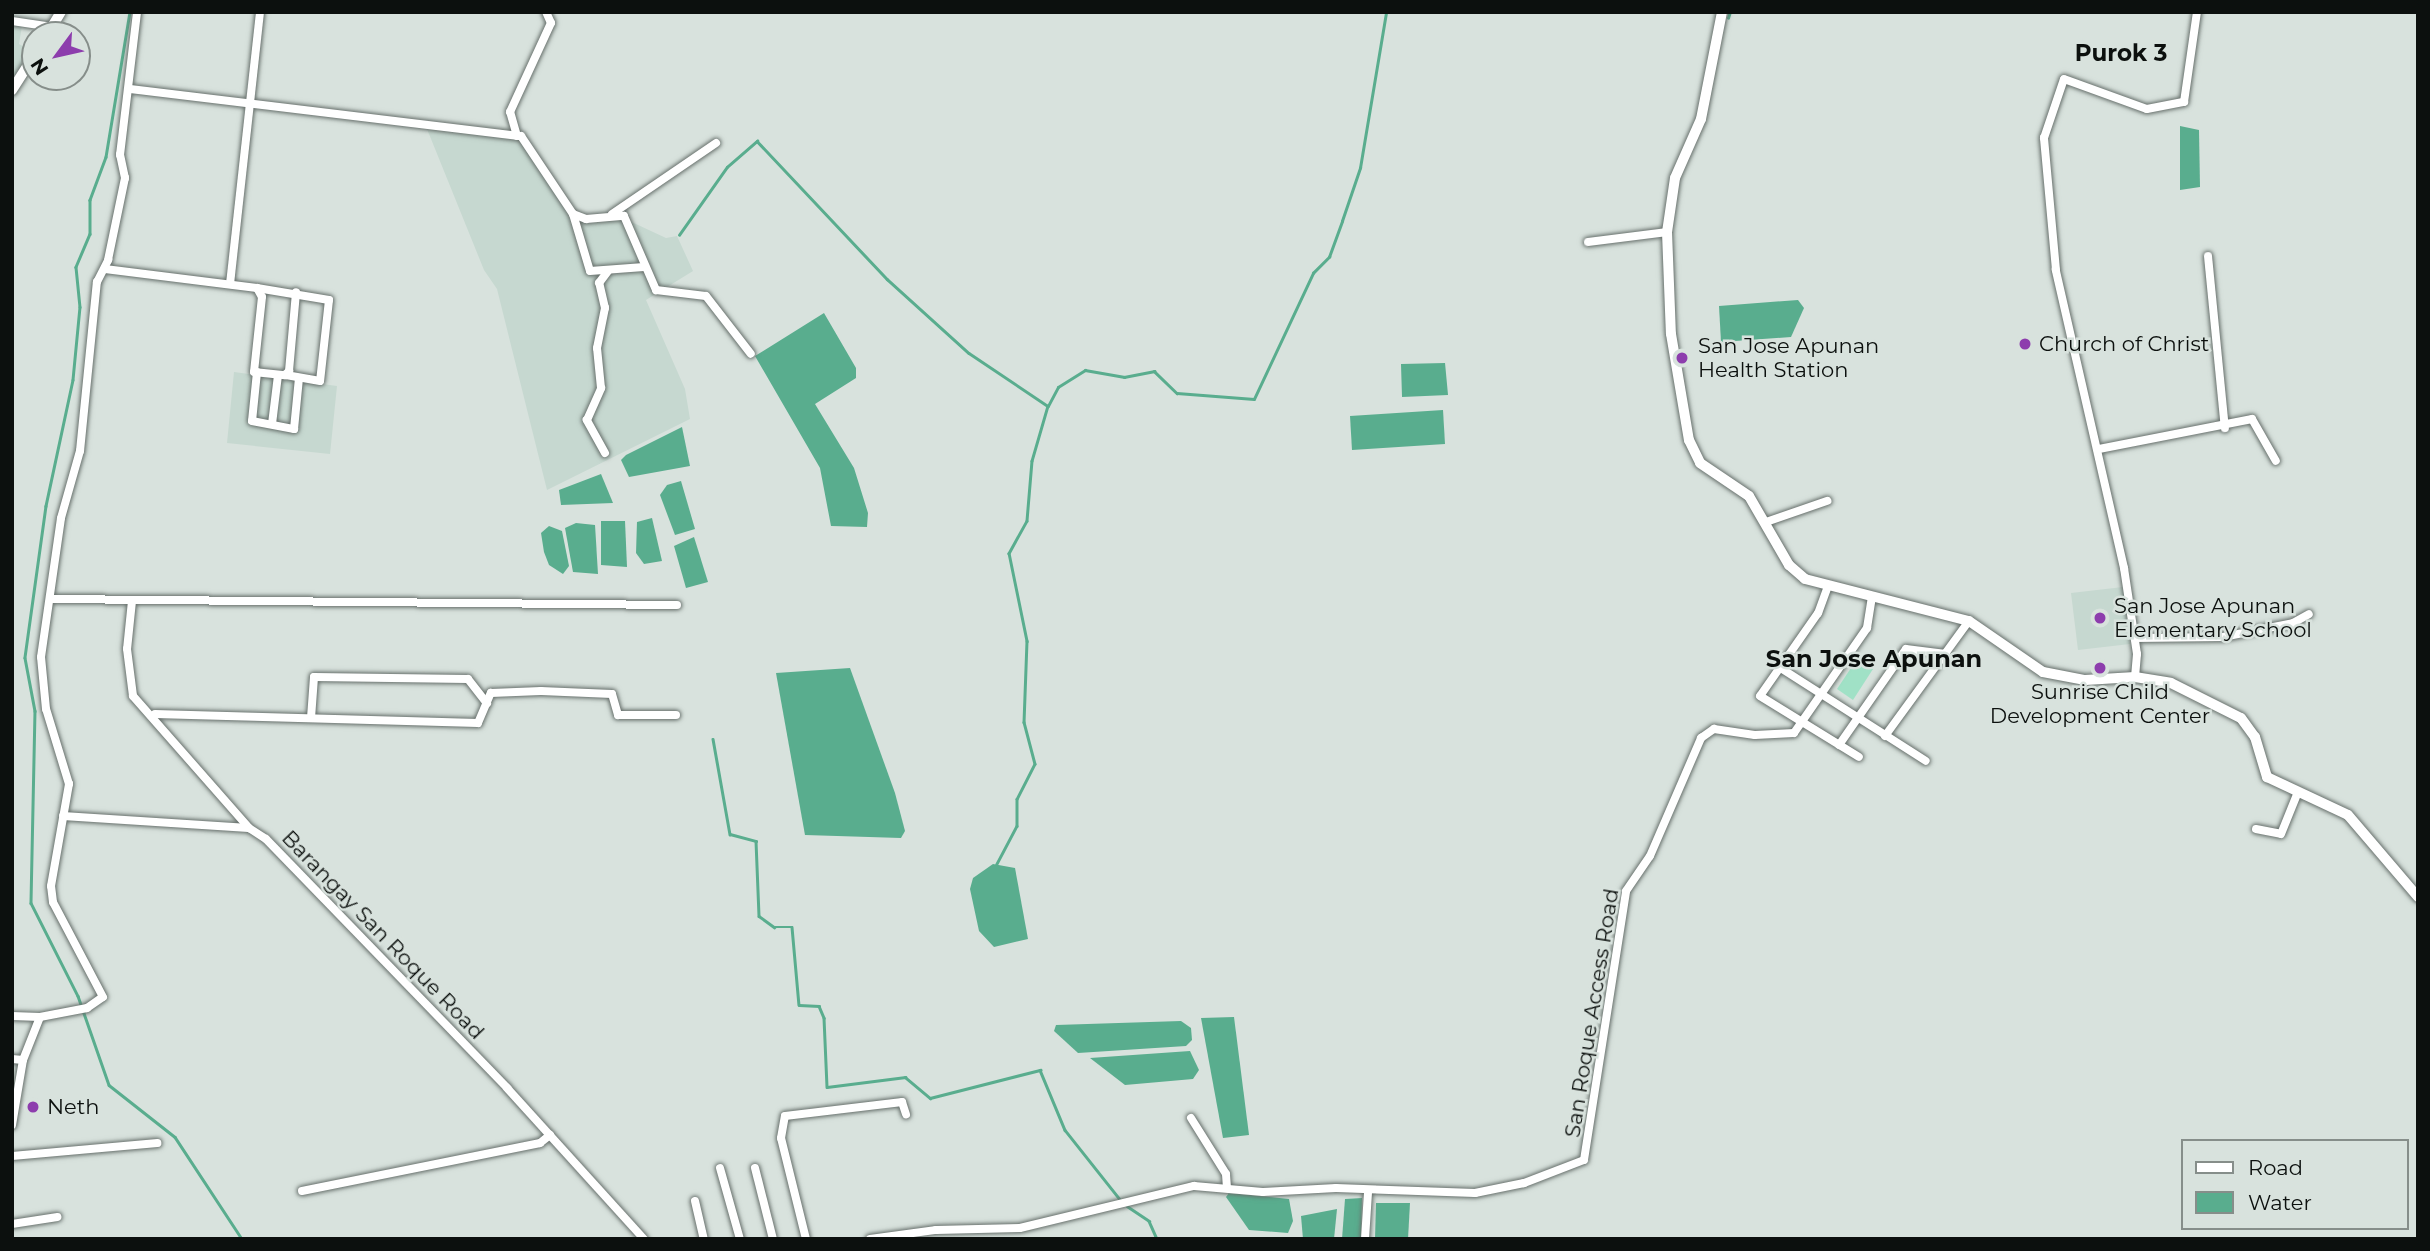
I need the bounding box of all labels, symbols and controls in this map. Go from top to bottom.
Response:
north arrow [21,21,91,91]
district label: Purok 3 [2075,39,2167,67]
text: N [26,54,53,79]
place label: Church of Christ [2039,331,2209,357]
place label: San Jose Apunan Health Station [1698,333,1879,383]
marker: Church of Christ [2017,336,2033,352]
marker: San Jose Apunan Health Station [1672,348,1692,368]
place label: San Jose Apunan Elementary School [2114,593,2312,643]
marker: San Jose Apunan Elementary School [2092,610,2108,626]
district label: San Jose Apunan [1766,645,1982,673]
marker: Sunrise Child Development Center [2092,660,2108,676]
place label: Sunrise Child Development Center [1990,679,2210,729]
street label: Barangay San Roque Road [277,825,489,1045]
street label: San Roque Access Road [1560,887,1624,1139]
place label: Neth [47,1094,99,1120]
marker: Neth [25,1099,41,1115]
legend [2182,1139,2409,1230]
text: Road [2248,1155,2303,1180]
text: Water [2248,1190,2312,1215]

